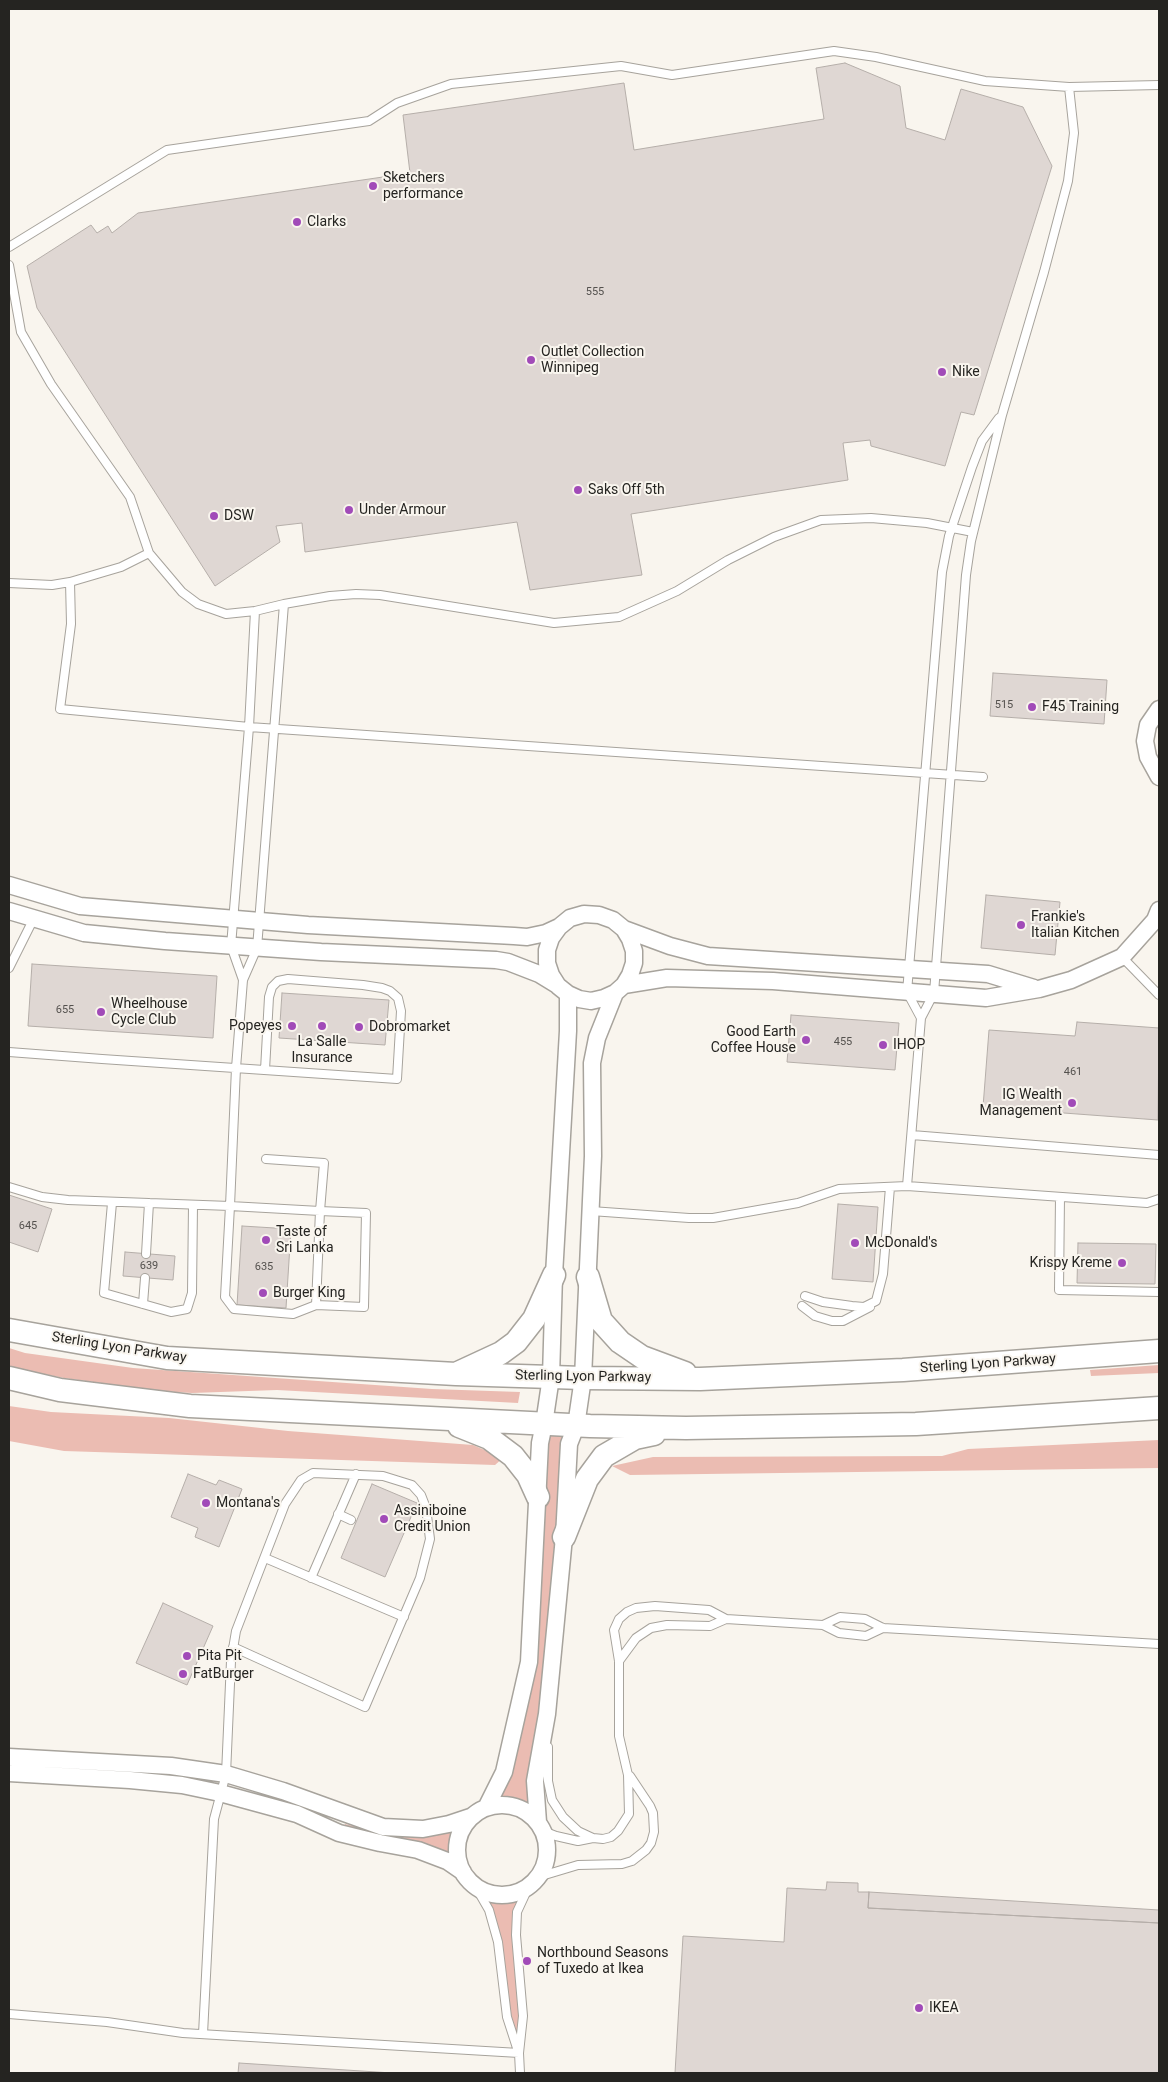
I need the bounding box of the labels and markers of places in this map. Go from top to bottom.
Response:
place label: Sketchers performance [383,170,463,202]
marker: Sketchers performance [367,180,379,192]
place label: Clarks [307,214,346,230]
marker: Clarks [291,216,303,228]
place label: Outlet Collection Winnipeg [541,344,644,377]
marker: Outlet Collection Winnipeg [525,354,537,366]
place label: Nike [952,364,980,380]
marker: Nike [936,366,948,378]
place label: Saks Off 5th [588,482,665,498]
marker: Saks Off 5th [572,484,584,496]
place label: Under Armour [359,502,446,518]
marker: Under Armour [343,504,355,516]
place label: DSW [224,508,254,524]
marker: DSW [208,510,220,522]
place label: F45 Training [1042,699,1119,715]
marker: F45 Training [1026,701,1038,713]
place label: Frankie's Italian Kitchen [1031,909,1120,942]
marker: Frankie's Italian Kitchen [1015,919,1027,931]
place label: Wheelhouse Cycle Club [111,996,187,1028]
marker: Wheelhouse Cycle Club [95,1006,107,1018]
place label: Popeyes [229,1018,282,1034]
place label: Dobromarket [369,1019,450,1035]
marker: Popeyes [286,1020,298,1032]
marker: La Salle Insurance [316,1020,328,1032]
marker: Dobromarket [353,1021,365,1033]
place label: Good Earth Coffee House [711,1024,796,1056]
place label: La Salle Insurance [291,1034,353,1066]
marker: Good Earth Coffee House [800,1034,812,1046]
place label: IHOP [893,1037,925,1053]
marker: IHOP [877,1039,889,1051]
place label: IG Wealth Management [980,1087,1062,1120]
marker: IG Wealth Management [1066,1097,1078,1109]
place label: Taste of Sri Lanka [276,1224,334,1256]
marker: Taste of Sri Lanka [260,1234,272,1246]
place label: McDonald's [865,1235,937,1251]
marker: McDonald's [849,1237,861,1249]
place label: Krispy Kreme [1029,1255,1112,1271]
marker: Krispy Kreme [1116,1257,1128,1269]
place label: Burger King [273,1285,345,1301]
marker: Burger King [257,1287,269,1299]
place label: Montana's [216,1495,280,1511]
marker: Montana's [200,1497,212,1509]
place label: Assiniboine Credit Union [394,1503,470,1535]
marker: Assiniboine Credit Union [378,1513,390,1525]
place label: Pita Pit [197,1648,242,1664]
marker: Pita Pit [181,1650,193,1662]
place label: FatBurger [193,1666,254,1682]
marker: FatBurger [177,1668,189,1680]
place label: Northbound Seasons of Tuxedo at Ikea [537,1945,669,1978]
marker: Northbound Seasons of Tuxedo at Ikea [521,1955,533,1967]
place label: IKEA [929,2000,959,2016]
marker: IKEA [913,2002,925,2014]

